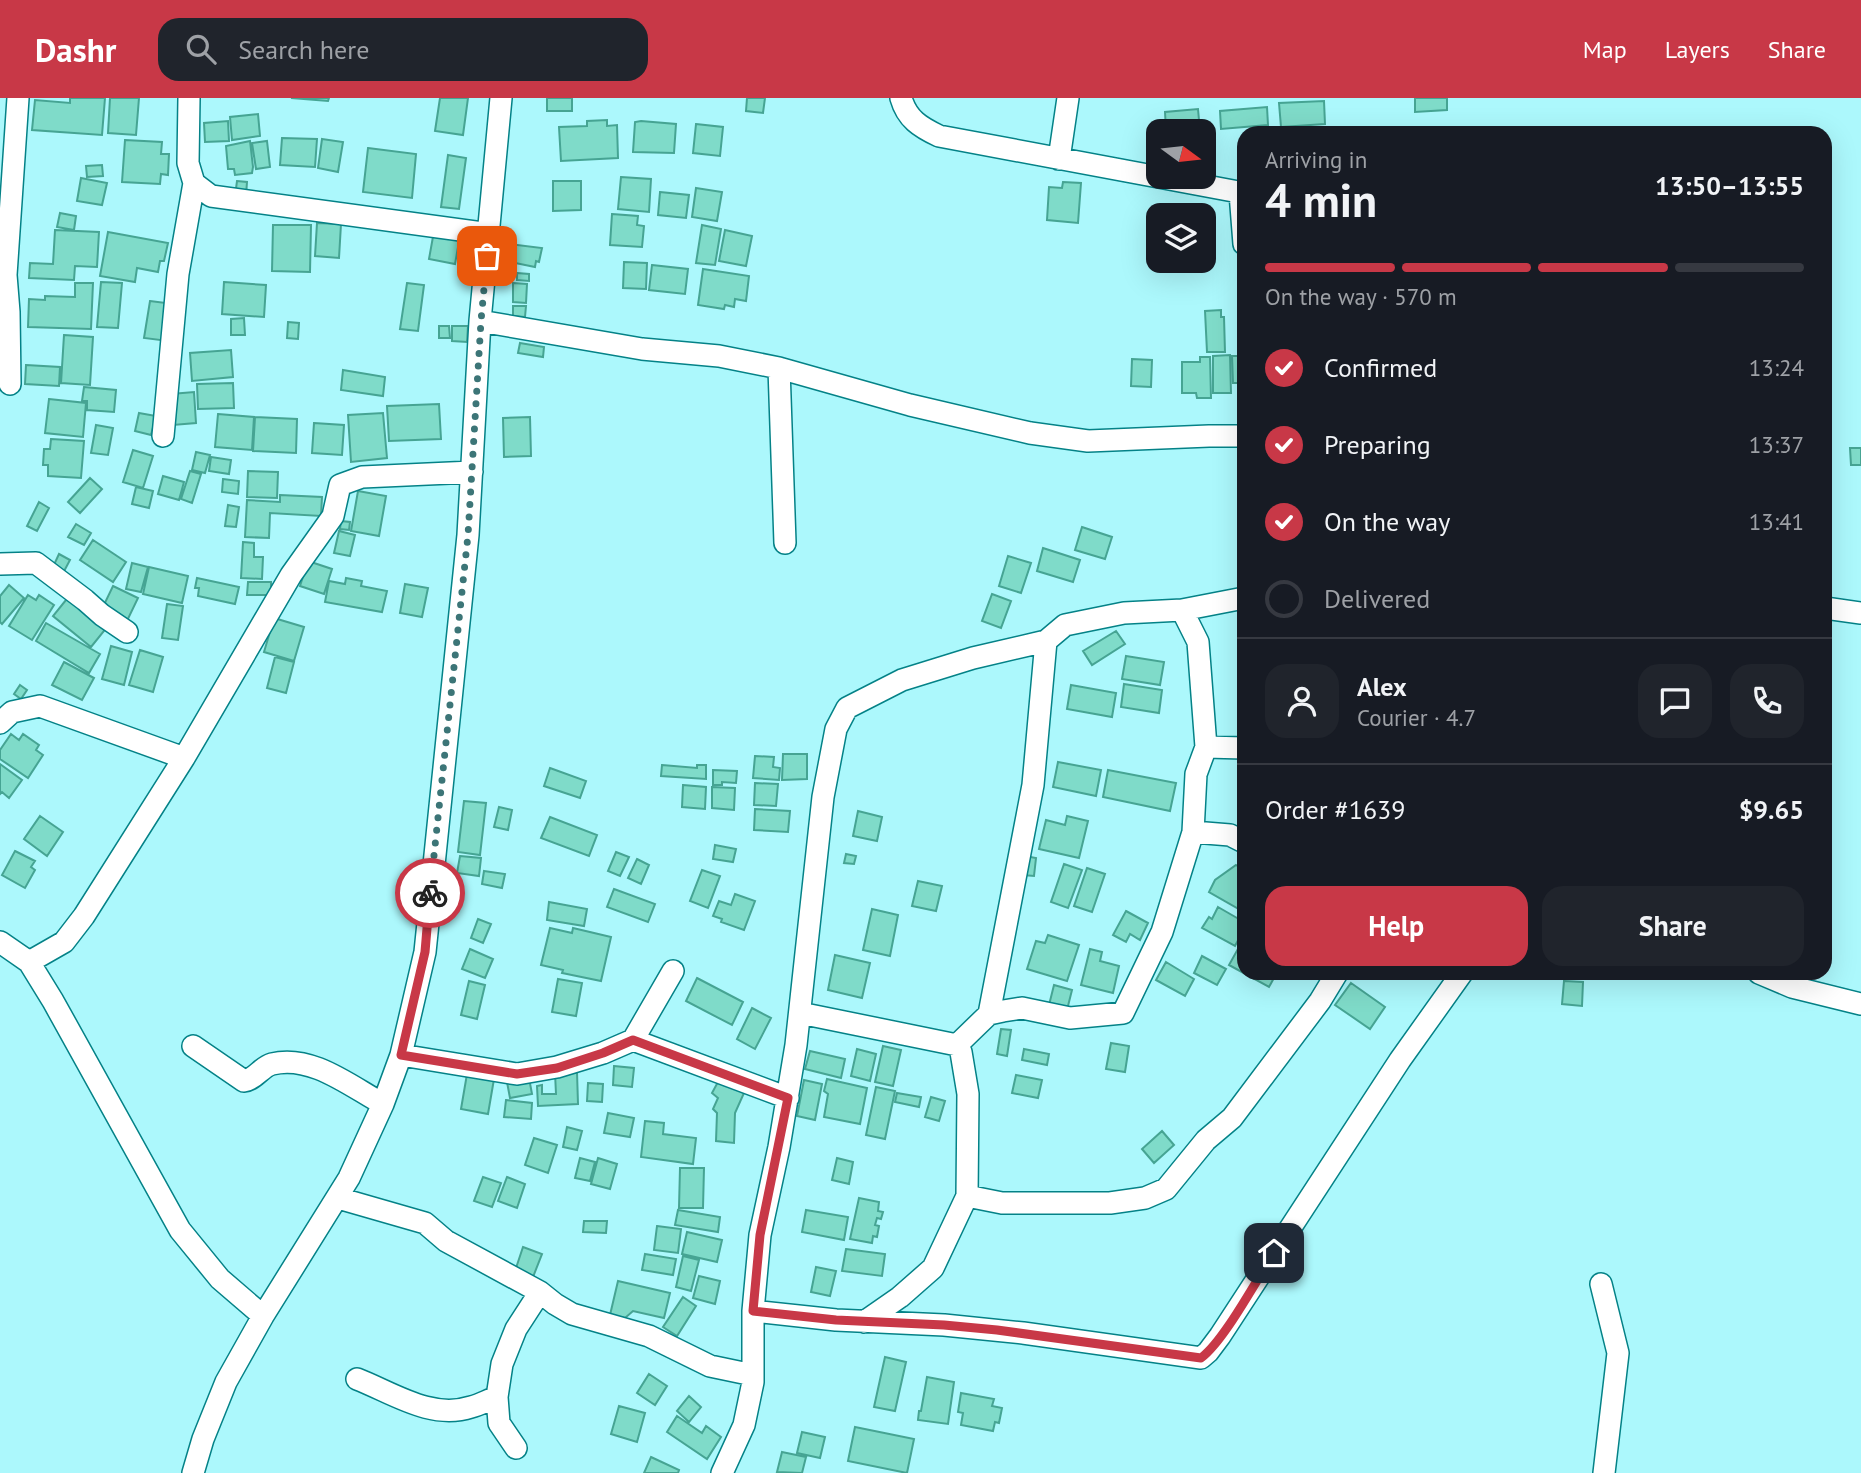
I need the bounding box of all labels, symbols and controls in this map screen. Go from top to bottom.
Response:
search box [158,18,648,81]
text: Dashr [35,28,116,71]
icon: search [182,30,220,68]
text: Search here [238,33,369,66]
text: Map [1583,34,1627,65]
text: Layers [1665,34,1730,65]
text: Share [1768,34,1826,65]
north arrow [1146,119,1216,189]
map controls [1146,119,1216,273]
text: Arriving in [1265,145,1367,174]
text: 13:50–13:55 [1655,169,1804,202]
text: 4 min [1265,170,1377,230]
button: layers [1146,203,1216,273]
pin [457,226,517,286]
icon: bag [468,237,506,275]
text: On the way · 570 m [1265,282,1457,311]
icon: check [1265,349,1303,387]
text: Confirmed [1324,351,1437,384]
text: 13:24 [1749,353,1804,382]
icon: check [1265,426,1303,464]
text: Preparing [1324,428,1431,461]
text: 13:37 [1749,430,1804,459]
icon: check [1265,503,1303,541]
text: On the way [1324,505,1450,538]
text: 13:41 [1749,507,1804,536]
text: Delivered [1324,582,1430,615]
button: person [1265,664,1339,738]
button: chat [1638,664,1712,738]
button: phone [1730,664,1804,738]
text: Alex [1357,670,1407,703]
text: Courier · 4.7 [1357,703,1476,732]
text: Order #1639 [1265,793,1405,826]
text: $9.65 [1739,793,1804,826]
courier [395,858,465,928]
icon: bike [411,874,449,912]
button: Help [1265,886,1528,966]
button: Share [1542,886,1804,966]
pin [1244,1223,1304,1283]
icon: home [1255,1234,1293,1272]

